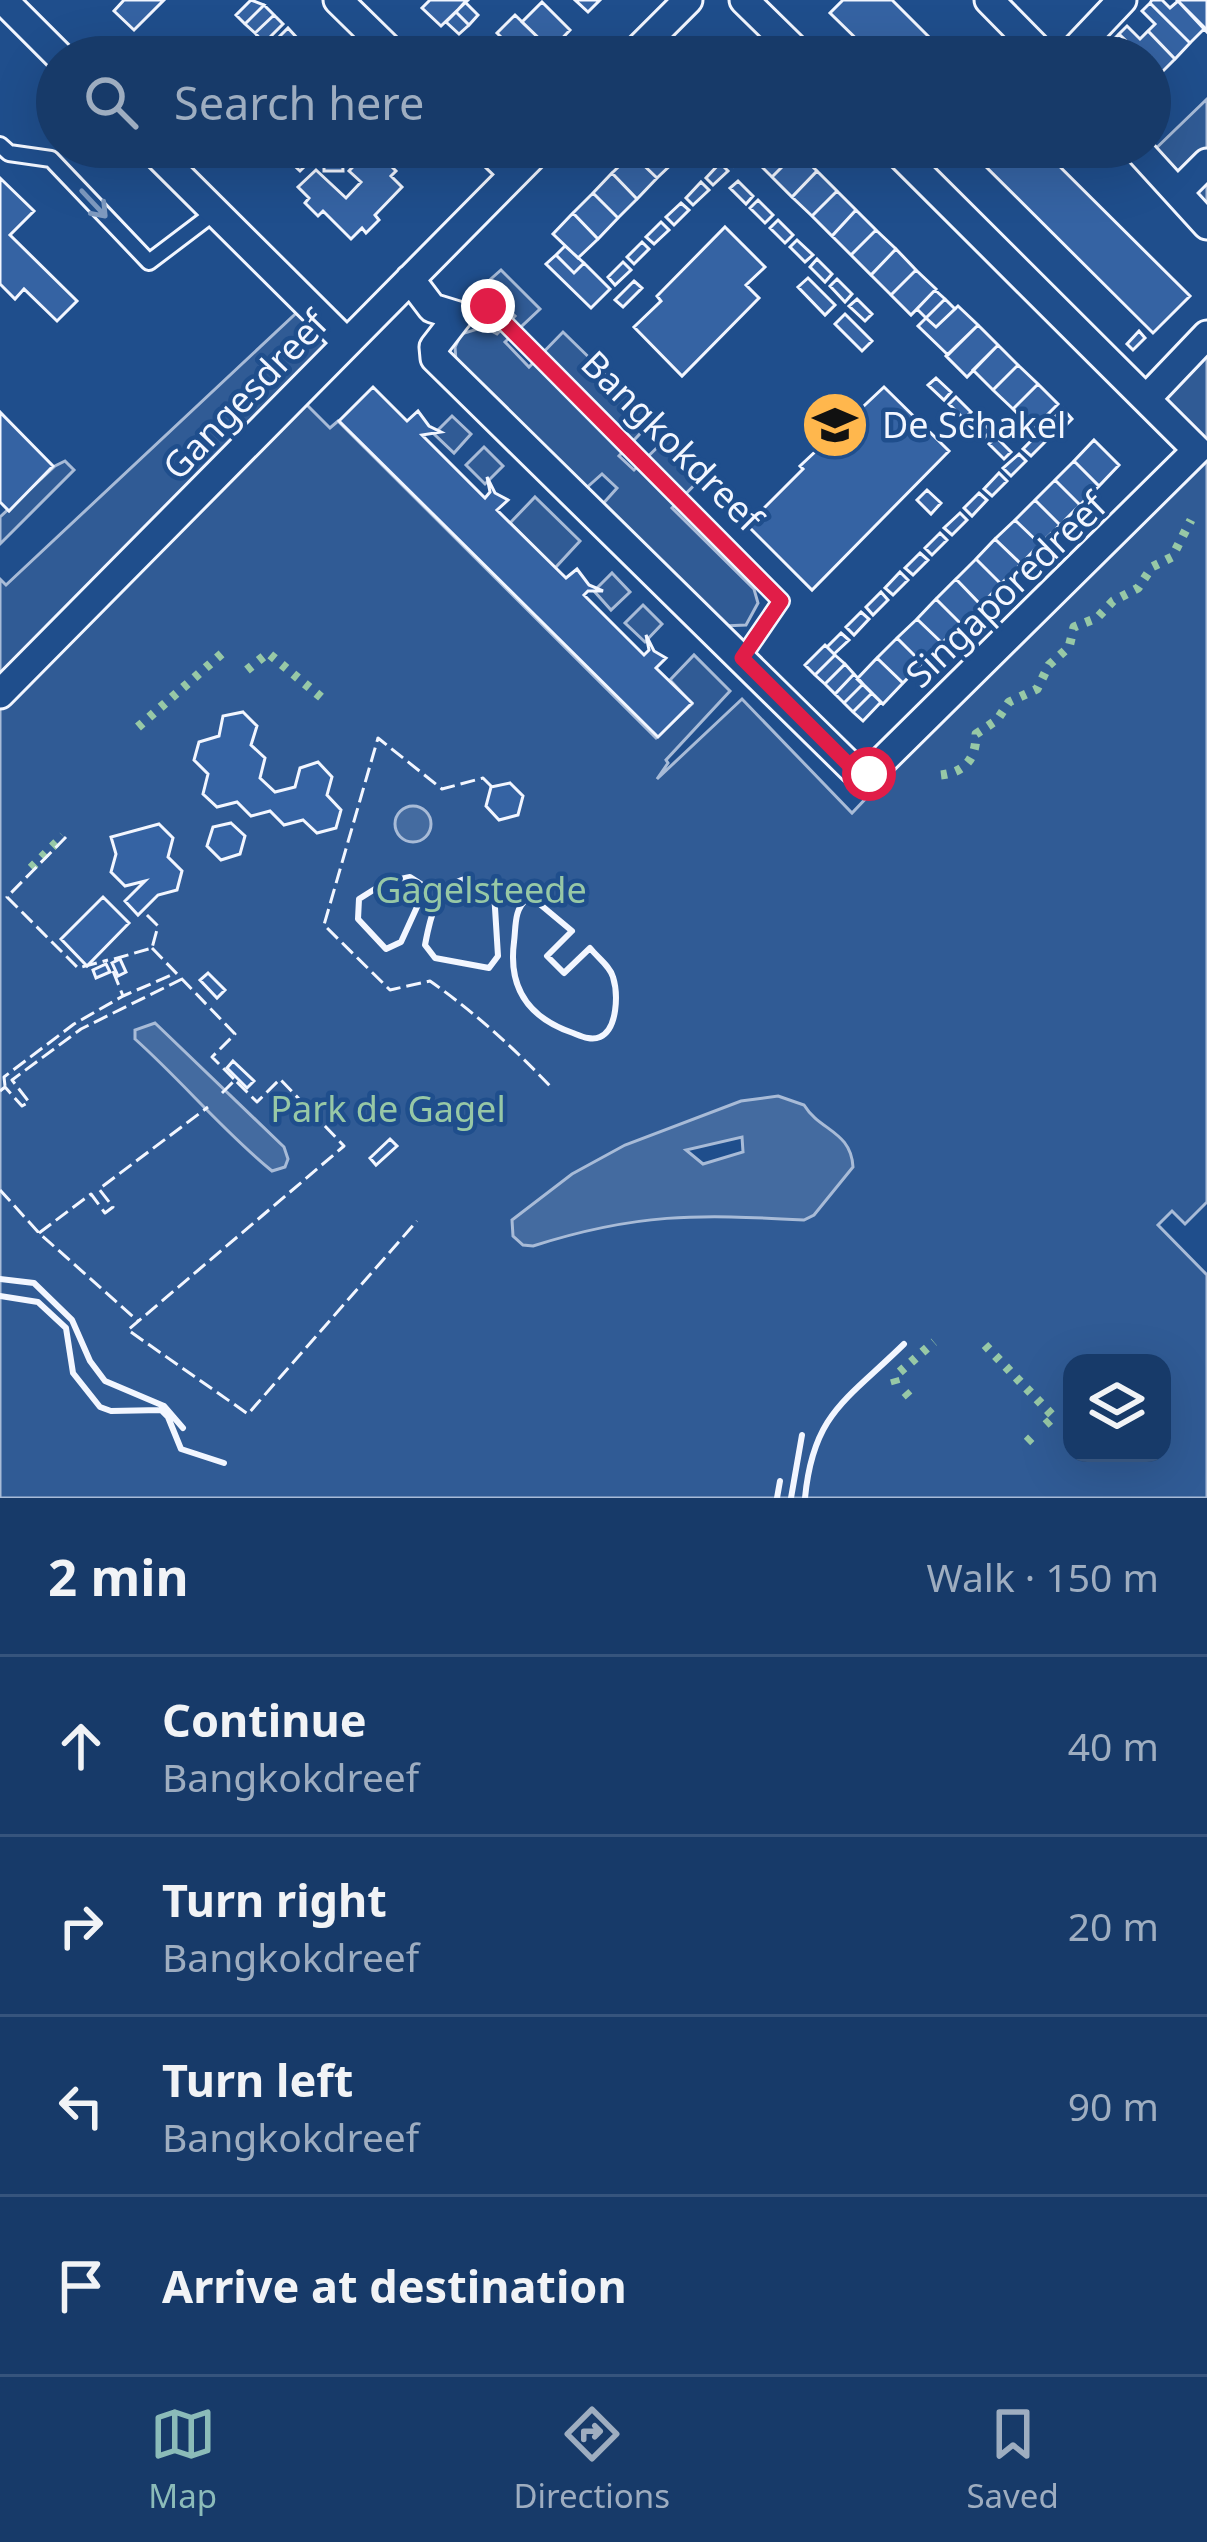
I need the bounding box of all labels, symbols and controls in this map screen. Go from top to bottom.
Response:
search box [36,36,1171,168]
icon: search [78,69,144,135]
text: Search here [174,72,424,133]
one-way arrow [79,188,108,218]
route end [461,279,515,333]
street label: Gangesdreef [151,298,339,490]
street label: Bangkokdreef [571,339,775,543]
school or university icon: De Schakel [800,390,870,460]
place label: De Schakel [882,400,1066,449]
street label: Singaporedreef [895,480,1118,698]
route start [842,747,896,801]
park label: Gagelsteede [375,865,587,914]
park label: Park de Gagel [270,1084,506,1133]
map controls [1063,1354,1171,1462]
button: layers [1063,1354,1171,1462]
text: 2 min [48,1541,189,1611]
text: Walk · 150 m [926,1550,1159,1603]
text: Continue [162,1689,367,1750]
icon: ahead [48,1713,114,1779]
text: 40 m [1068,1719,1159,1772]
text: Bangkokdreef [162,1750,419,1803]
text: Turn right [162,1869,387,1930]
icon: right [48,1893,114,1959]
text: 20 m [1068,1899,1159,1952]
text: Bangkokdreef [162,1930,419,1983]
text: Turn left [162,2049,353,2110]
icon: left [48,2073,114,2139]
text: 90 m [1068,2079,1159,2132]
text: Bangkokdreef [162,2110,419,2163]
icon: arrive [48,2253,114,2319]
text: Arrive at destination [162,2255,627,2316]
tab: Map [148,2401,217,2518]
tab: Directions [513,2401,670,2518]
tab: Saved [966,2401,1059,2518]

